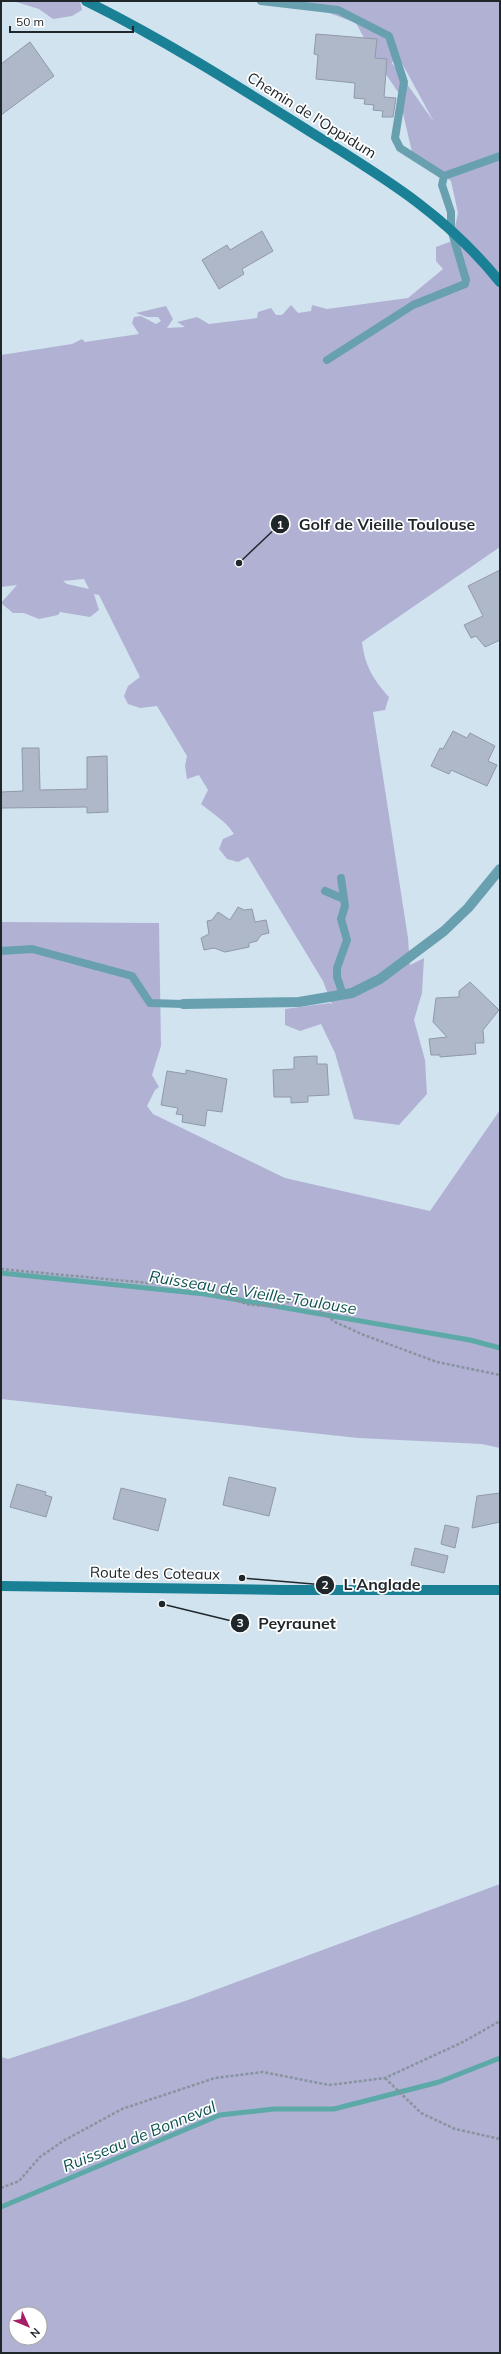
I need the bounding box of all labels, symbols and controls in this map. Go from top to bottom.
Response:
scale bar [10,8,133,34]
text: 50 m [16,14,44,29]
street label: Chemin de l'Oppidum [244,68,380,162]
callout: Golf de Vieille Toulouse [270,510,483,538]
text: Golf de Vieille Toulouse [299,514,476,534]
text: 1 [276,517,284,532]
water label: Ruisseau de Vieille-Toulouse [148,1266,359,1318]
street label: Route des Coteaux [90,1562,220,1584]
callout: L'Anglade [315,1571,429,1599]
text: L'Anglade [343,1574,421,1594]
text: 2 [321,1577,329,1592]
callout: Peyraunet [230,1609,344,1637]
text: Peyraunet [258,1613,336,1633]
text: 3 [236,1615,244,1630]
water label: Ruisseau de Bonneval [60,2096,219,2176]
north arrow [8,2306,48,2346]
text: N [27,2325,43,2341]

